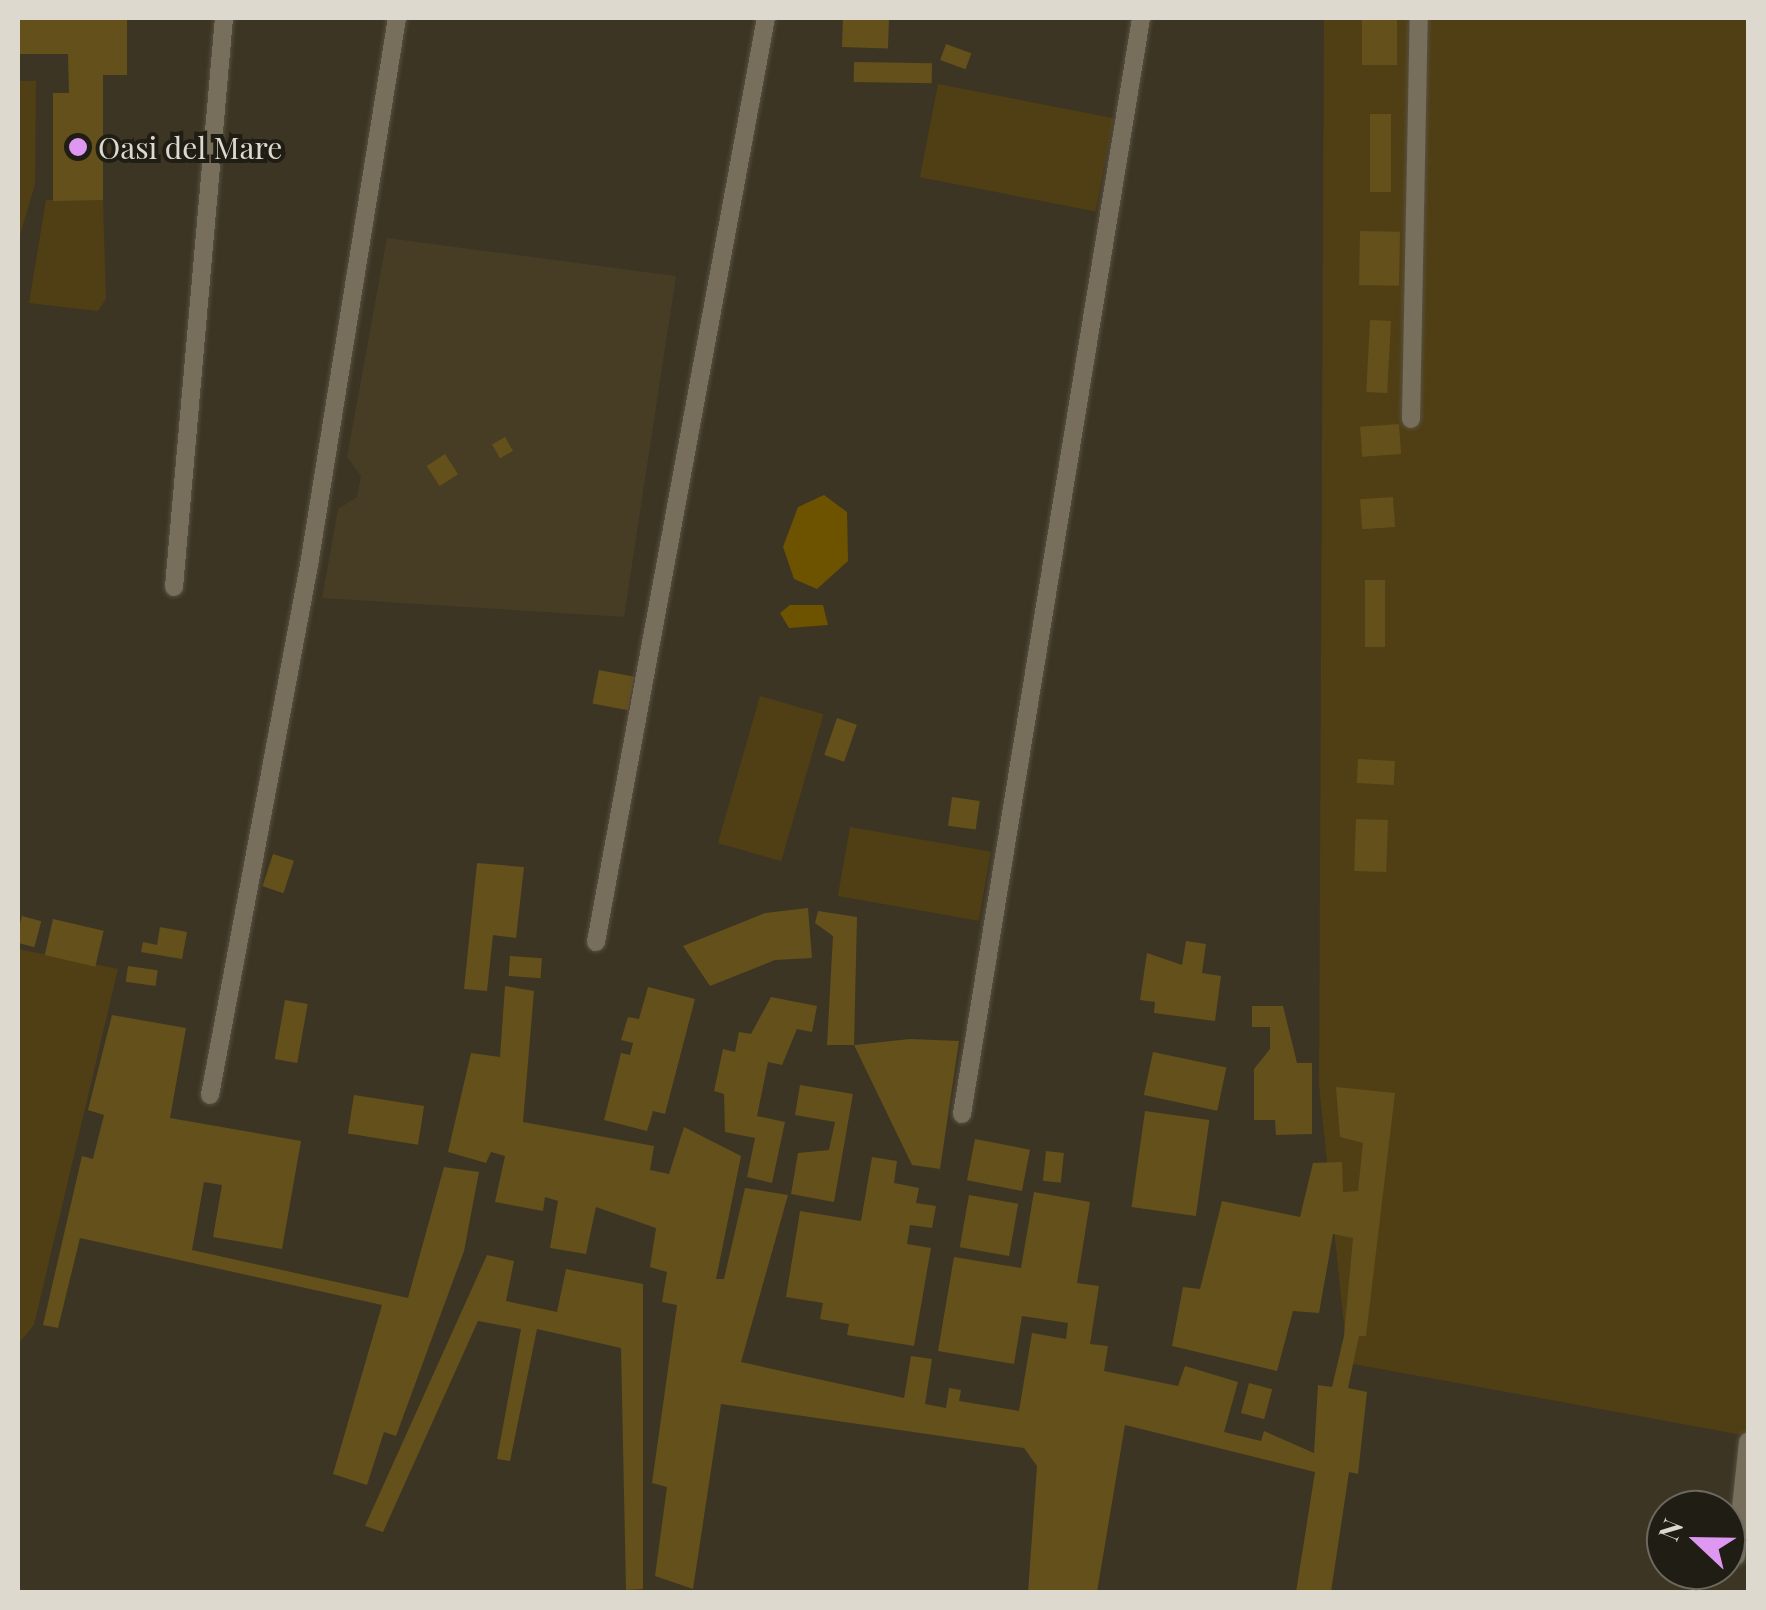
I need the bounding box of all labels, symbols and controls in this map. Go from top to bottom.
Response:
place label: Oasi del Mare [98,129,282,165]
marker: Oasi del Mare [67,136,89,158]
north arrow [1646,1490,1746,1590]
text: N [1649,1513,1691,1546]

